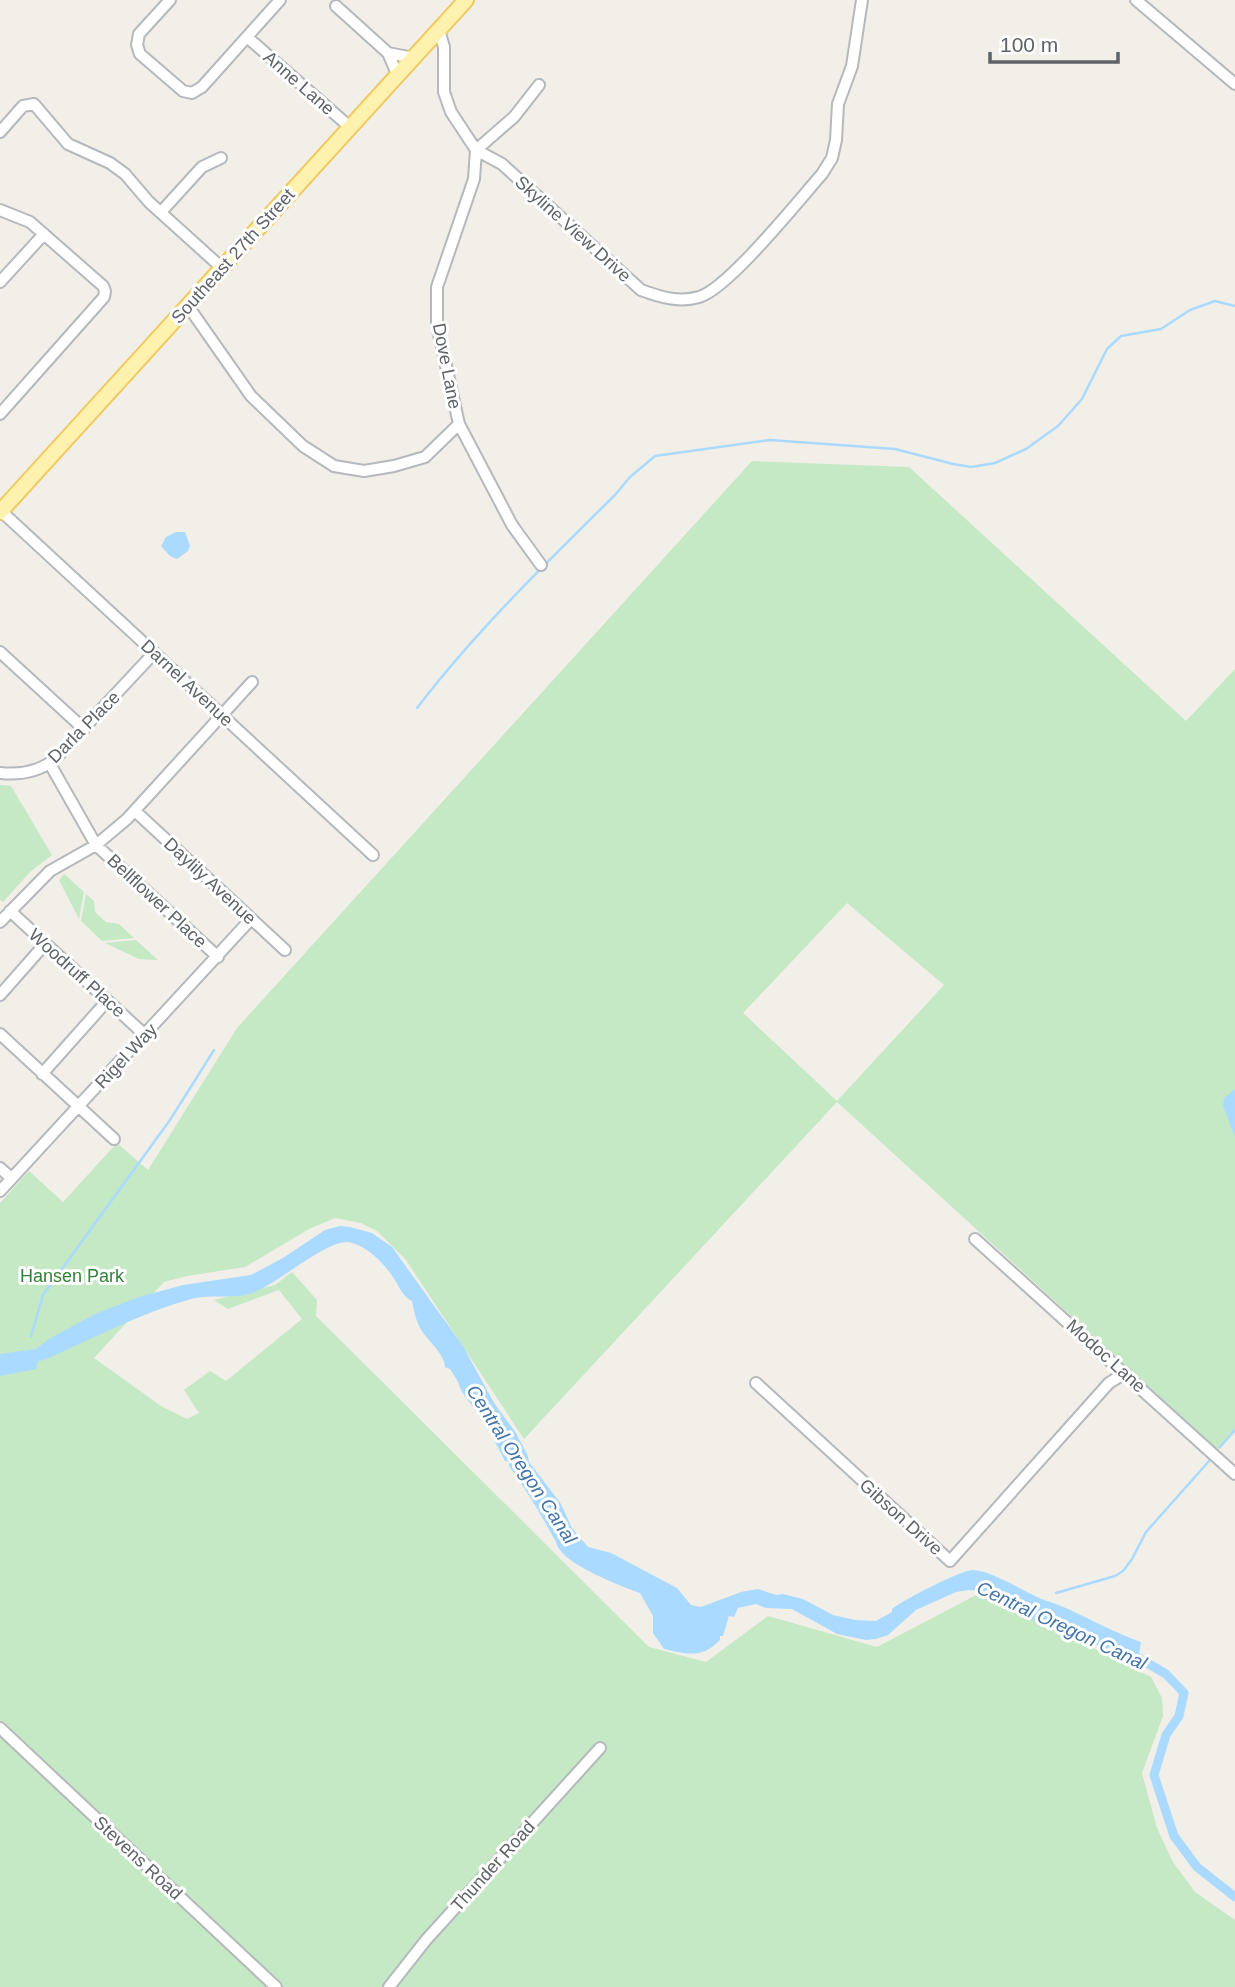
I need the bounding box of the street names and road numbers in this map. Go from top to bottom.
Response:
street label: Anne Lane [260,47,338,119]
street label: Skyline View Drive [511,172,635,286]
street label: Southeast 27th Street [167,185,299,327]
street label: Dove Lane [429,321,465,411]
street label: Darnel Avenue [137,636,237,730]
street label: Darla Place [44,687,124,767]
street label: Daylily Avenue [160,834,260,928]
street label: Bellflower Place [103,850,211,952]
street label: Woodruff Place [25,925,129,1021]
street label: Rigel Way [91,1019,161,1093]
street label: Modoc Lane [1062,1315,1150,1397]
street label: Gibson Drive [856,1475,946,1559]
street label: Stevens Road [90,1812,186,1904]
street label: Thunder Road [447,1817,539,1915]

